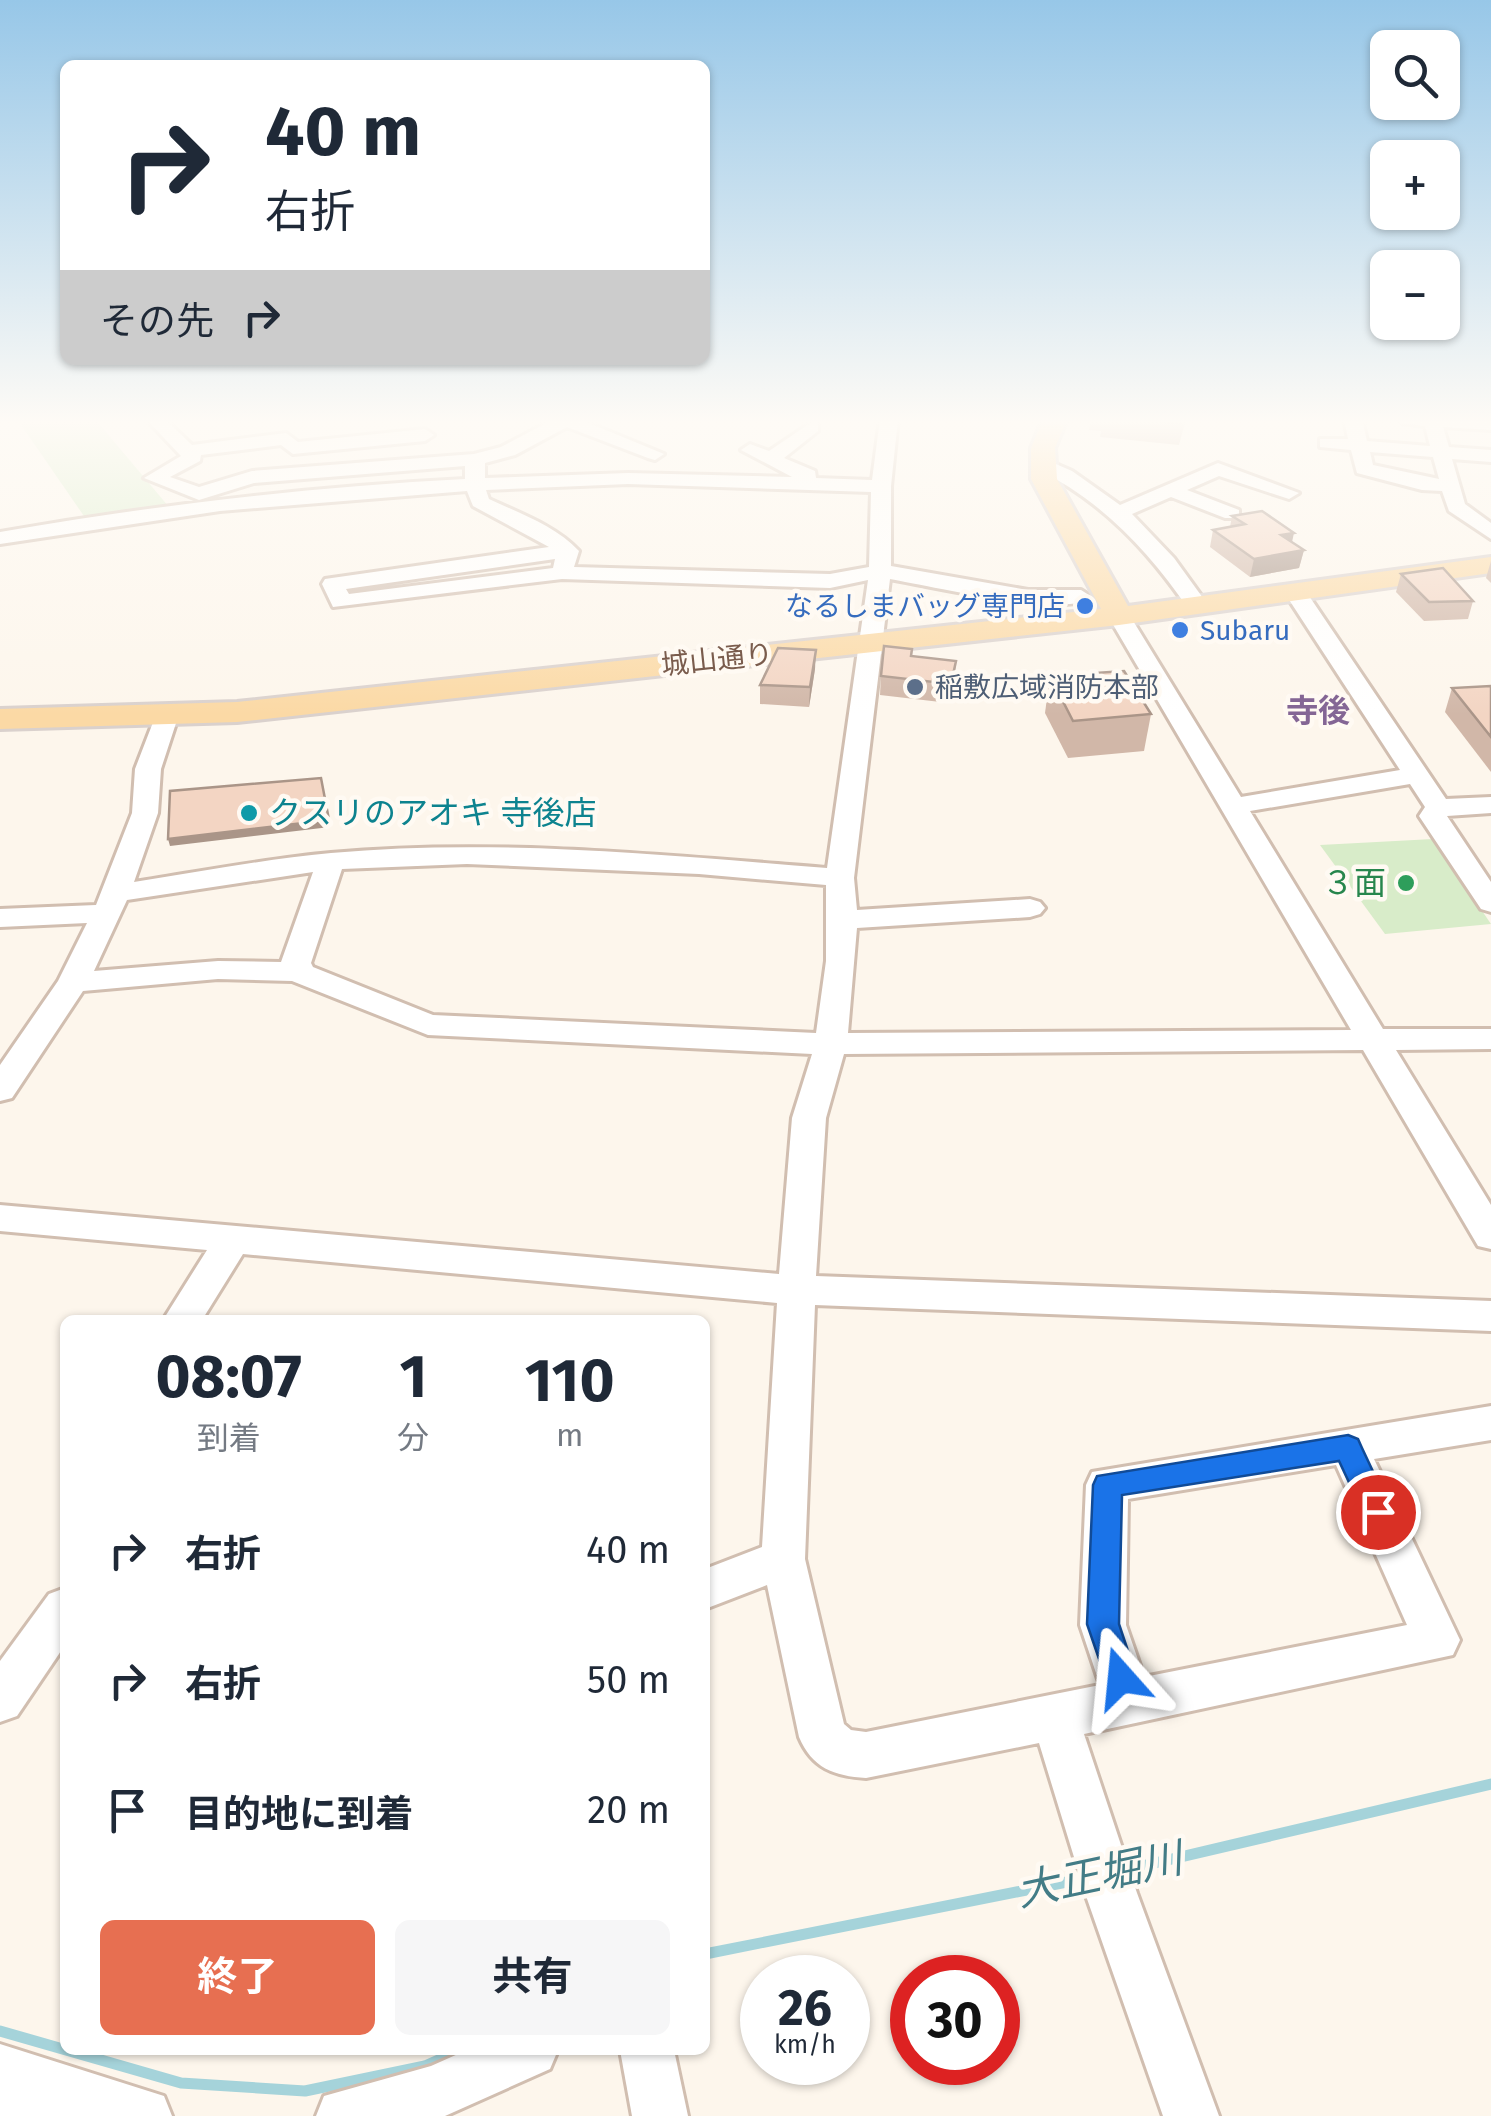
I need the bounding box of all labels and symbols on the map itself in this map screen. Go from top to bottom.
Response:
place label: なるしまバッグ専門店 [785,590,1065,623]
marker: なるしまバッグ専門店 [1074,595,1096,617]
place label: Subaru [1200,614,1290,647]
marker: Subaru [1169,619,1191,641]
street label: 城山通り [660,637,774,682]
place label: 稲敷広域消防本部 [935,671,1159,704]
marker: 稲敷広域消防本部 [904,676,926,698]
district label: 寺後 [1286,692,1350,730]
place label: クスリのアオキ 寺後店 [269,794,597,832]
marker: クスリのアオキ 寺後店 [238,802,260,824]
place label: ３面 [1322,864,1386,902]
marker: ３面 [1395,872,1417,894]
pin [1336,1470,1421,1555]
position arrow [1069,1626,1173,1730]
water label: 大正堀川 [1012,1832,1190,1917]
speed limit sign: 30 [890,1955,1020,2085]

